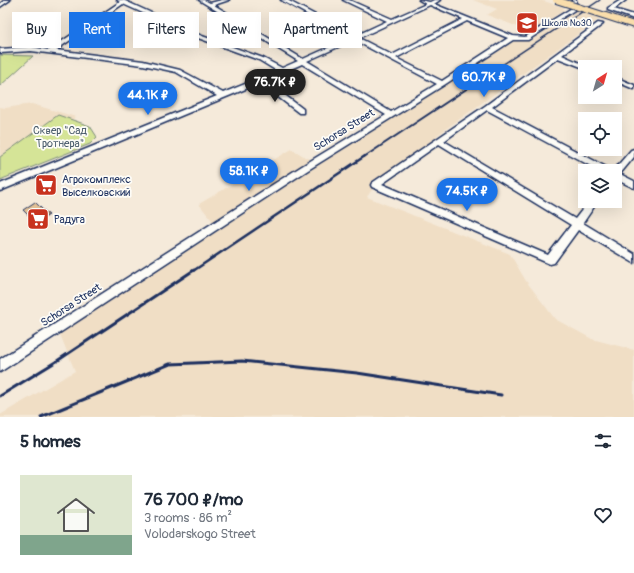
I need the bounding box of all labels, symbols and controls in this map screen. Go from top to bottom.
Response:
school or university icon: Школа №30 [514,10,540,36]
chip: Buy [12,12,61,48]
chip: Rent [69,12,125,48]
chip: Filters [133,12,199,48]
chip: New [207,12,261,48]
chip: Apartment [269,12,362,48]
place label: Школа №30 [542,18,592,29]
north arrow [578,60,622,104]
map controls [578,60,622,208]
pin: 60.7K ₽ [447,64,521,98]
pin: 76.7K ₽ [238,69,312,103]
text: 60.7K ₽ [462,69,506,85]
text: 76.7K ₽ [254,74,296,90]
pin: 44.1K ₽ [111,82,185,116]
text: 44.1K ₽ [127,87,169,103]
street label: Schorsa Street [311,106,377,154]
button: locate [578,112,622,156]
park label: Сквер "Сад Тротнера" [33,124,87,150]
pin: 58.1K ₽ [212,158,286,192]
text: 58.1K ₽ [229,163,269,179]
button: layers [578,164,622,208]
supermarket icon: Агрокомплекс Выселковский [33,172,59,198]
place label: Агрокомплекс Выселковский [62,173,131,199]
pin: 74.5K ₽ [430,178,504,212]
text: 74.5K ₽ [446,183,488,199]
supermarket icon: Радуга [25,206,51,232]
place label: Радуга [54,213,85,226]
street label: Schorsa Street [38,280,104,329]
icon: filters [592,430,614,452]
text: 5 homes [20,431,81,452]
text: 76 700 ₽/mo [144,489,243,510]
icon: home [52,491,100,539]
icon: heart [592,504,614,526]
text: 3 rooms · 86 m² [144,510,232,526]
text: Volodarskogo Street [144,526,256,542]

